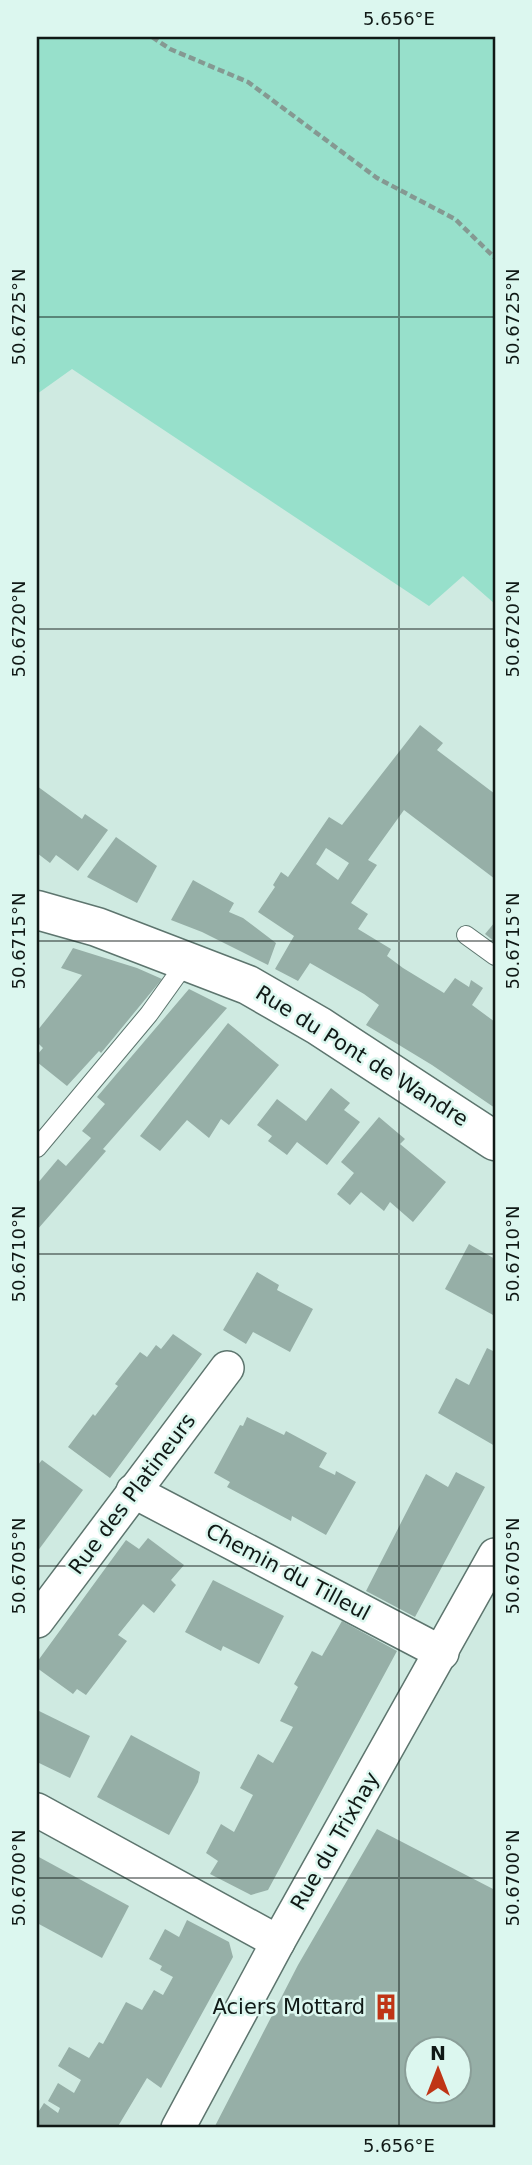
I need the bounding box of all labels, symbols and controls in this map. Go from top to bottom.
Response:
text: 5.656°E [363,8,435,29]
text: 50.6725°N [8,269,29,365]
text: 50.6725°N [502,269,523,365]
text: 50.6720°N [8,581,29,677]
text: 50.6720°N [502,581,523,677]
text: 50.6715°N [8,893,29,989]
text: 50.6715°N [502,893,523,989]
street label: Rue du Pont de Wandre [251,981,473,1131]
text: 50.6710°N [8,1206,29,1302]
text: 50.6710°N [502,1206,523,1302]
street label: Rue des Platineurs [64,1409,200,1579]
text: 50.6705°N [8,1518,29,1614]
text: 50.6705°N [502,1518,523,1614]
street label: Chemin du Tilleul [202,1519,374,1625]
street label: Rue du Trixhay [286,1768,384,1914]
text: 50.6700°N [8,1830,29,1926]
text: 50.6700°N [502,1830,523,1926]
building icon: Aciers Mottard [371,1992,401,2022]
place label: Aciers Mottard [213,1995,365,2019]
north arrow [402,2036,472,2106]
text: N [430,2042,446,2064]
text: 5.656°E [363,2135,435,2156]

